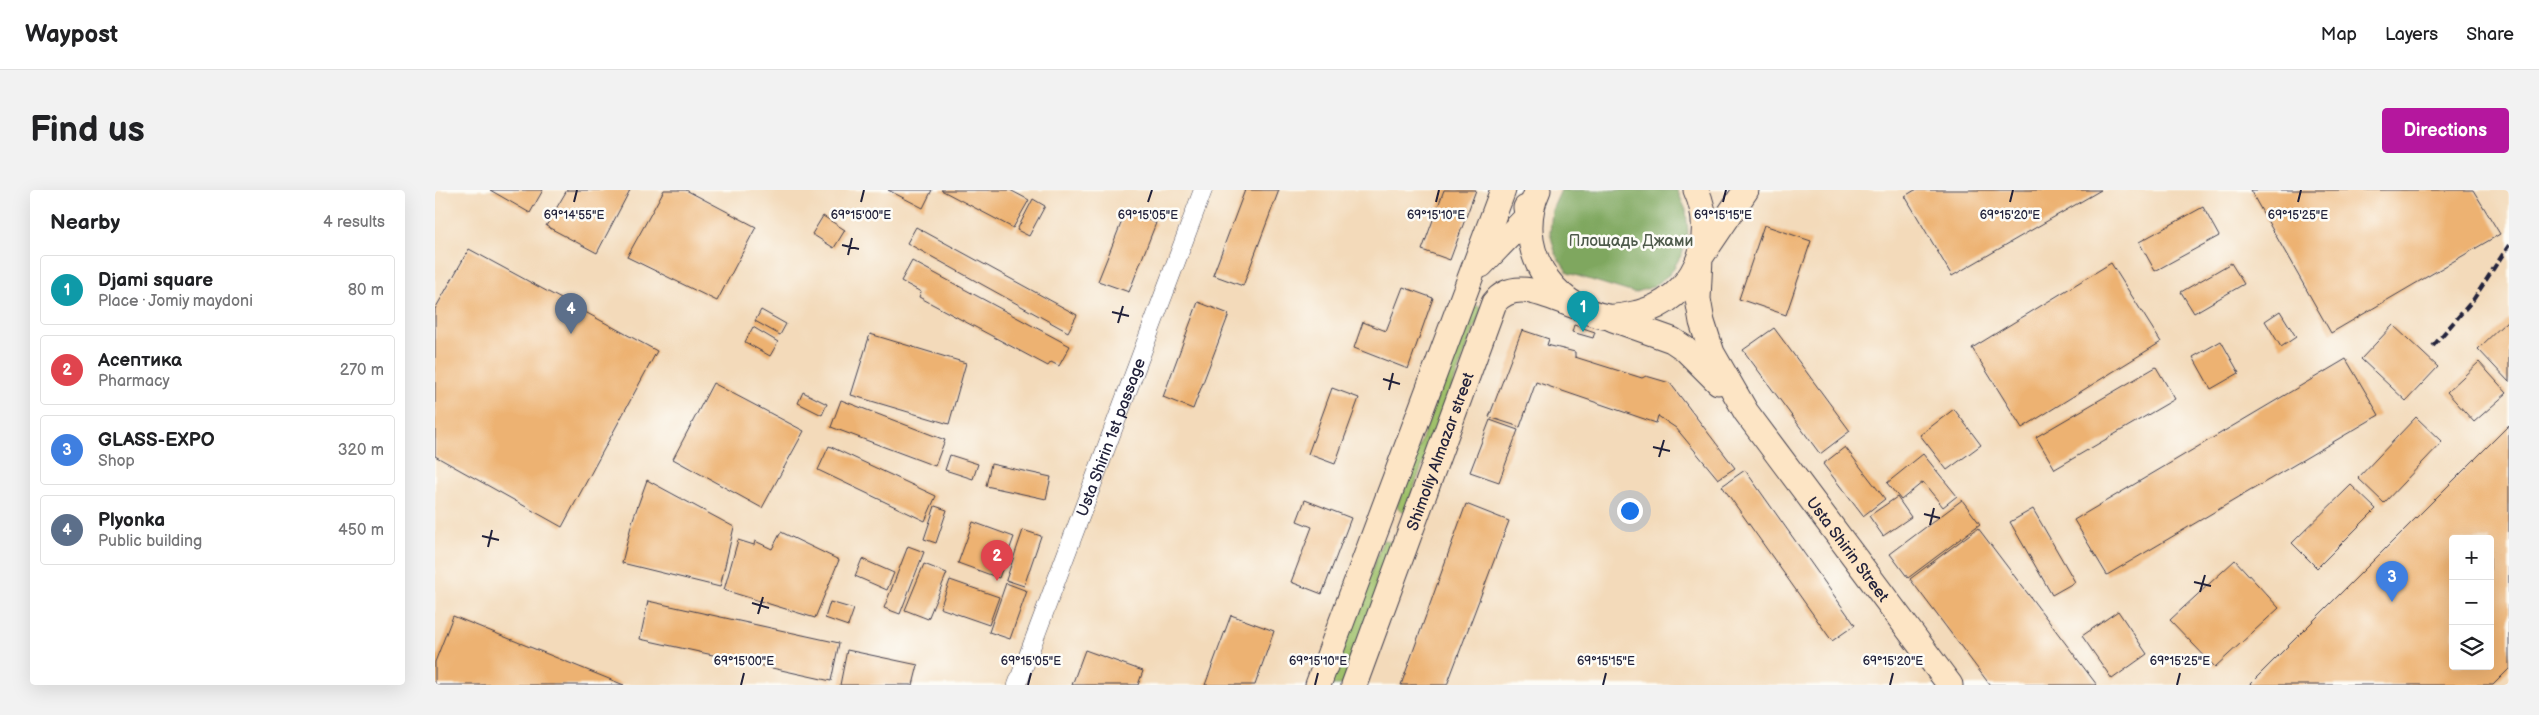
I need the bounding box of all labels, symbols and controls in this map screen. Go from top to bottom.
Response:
text: Waypost [25,20,118,49]
text: Map [2321,24,2357,45]
text: Layers [2385,24,2438,45]
text: Share [2466,24,2514,45]
button: Directions [2382,108,2509,153]
text: Find us [30,109,145,152]
text: 69°14'55"E [544,208,604,223]
text: 69°15'00"E [831,208,891,223]
text: 69°15'05"E [1118,208,1178,223]
text: 69°15'10"E [1407,208,1465,223]
text: 69°15'15"E [1694,208,1752,223]
text: 69°15'20"E [1980,208,2040,223]
text: 69°15'25"E [2268,208,2328,223]
text: Nearby [50,210,120,235]
text: 4 results [323,213,385,232]
park label: Площадь Джами [1568,232,1694,251]
text: Djami square [98,269,213,292]
text: 1 [64,281,70,300]
text: 80 m [348,281,384,300]
pin: 1 [1567,291,1599,332]
text: Place · Jomiy maydoni [98,292,253,311]
pin: 4 [555,293,587,334]
text: Асептика [98,349,182,372]
street label: Usta Shirin 1st passage [1073,355,1150,519]
text: 2 [62,361,72,380]
text: 270 m [340,361,384,380]
street label: Shimoliy Almazar street [1403,370,1479,533]
text: Pharmacy [98,372,170,391]
text: GLASS-EXPO [98,429,215,452]
text: 3 [62,441,72,460]
text: 320 m [338,441,384,460]
text: Shop [98,452,135,471]
street label: Usta Shirin Street [1802,494,1892,606]
your location [1617,498,1643,524]
text: Plyonka [98,509,165,532]
text: 4 [62,521,72,540]
text: 450 m [338,521,384,540]
text: Public building [98,532,202,551]
map controls [2449,535,2494,670]
button: + [2449,535,2494,580]
pin: 2 [981,540,1013,581]
pin: 3 [2376,561,2408,602]
button: − [2449,580,2494,625]
button: layers [2449,625,2494,670]
text: 69°15'00"E [714,654,774,669]
text: 69°15'05"E [1001,654,1061,669]
text: 69°15'10"E [1289,654,1347,669]
text: 69°15'15"E [1577,654,1635,669]
text: 69°15'20"E [1863,654,1923,669]
text: 69°15'25"E [2150,654,2210,669]

